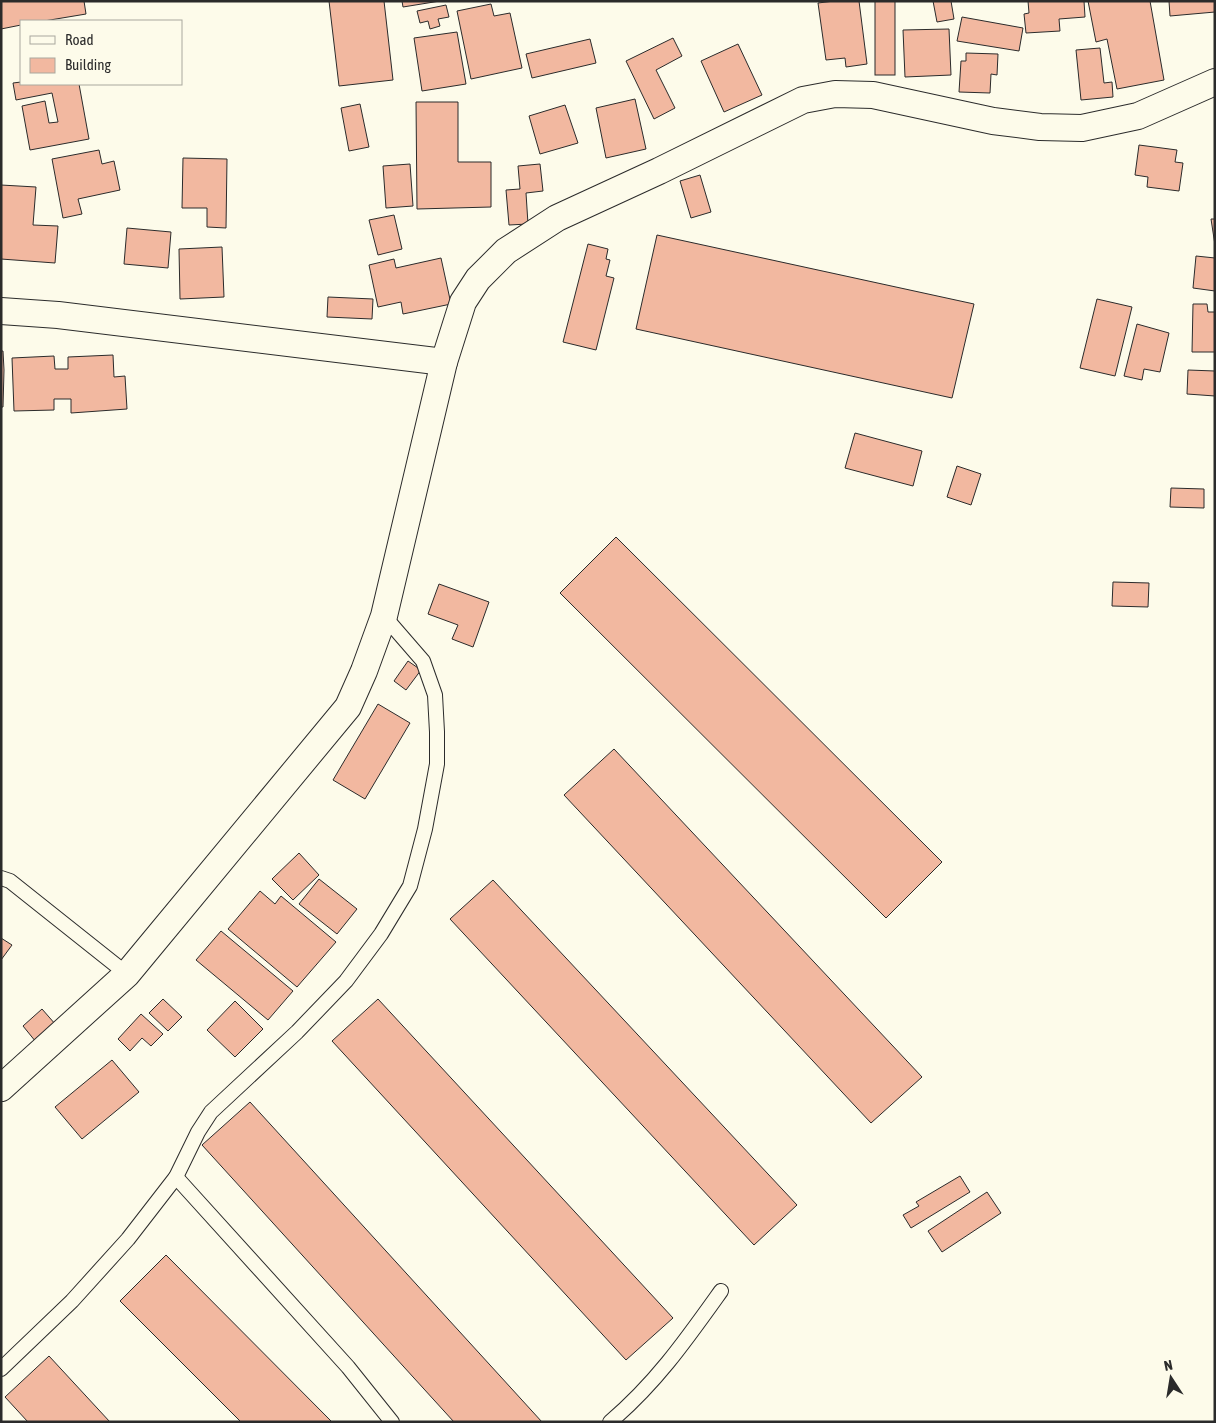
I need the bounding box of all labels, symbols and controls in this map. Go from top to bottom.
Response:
legend [20,20,182,85]
text: Road [65,31,94,48]
text: Building [65,56,111,73]
north arrow [1146,1353,1196,1403]
text: N [1163,1357,1174,1374]

